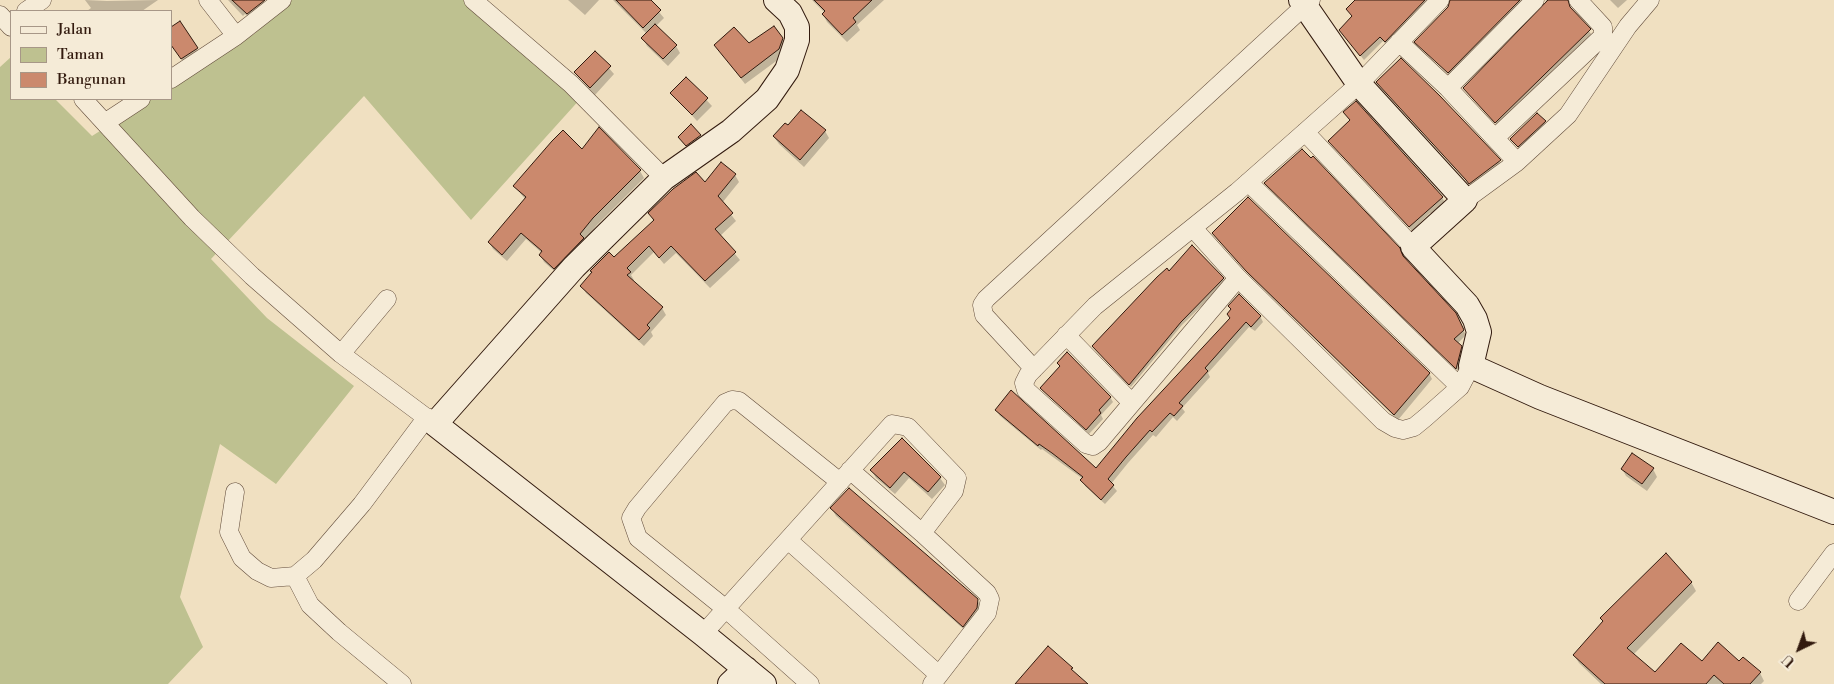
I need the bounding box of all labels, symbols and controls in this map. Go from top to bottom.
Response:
legend [10,10,172,100]
text: Jalan [57,20,92,39]
text: Taman [57,45,104,64]
text: Bangunan [57,70,126,89]
north arrow [1774,624,1824,674]
text: U [1779,650,1799,670]

